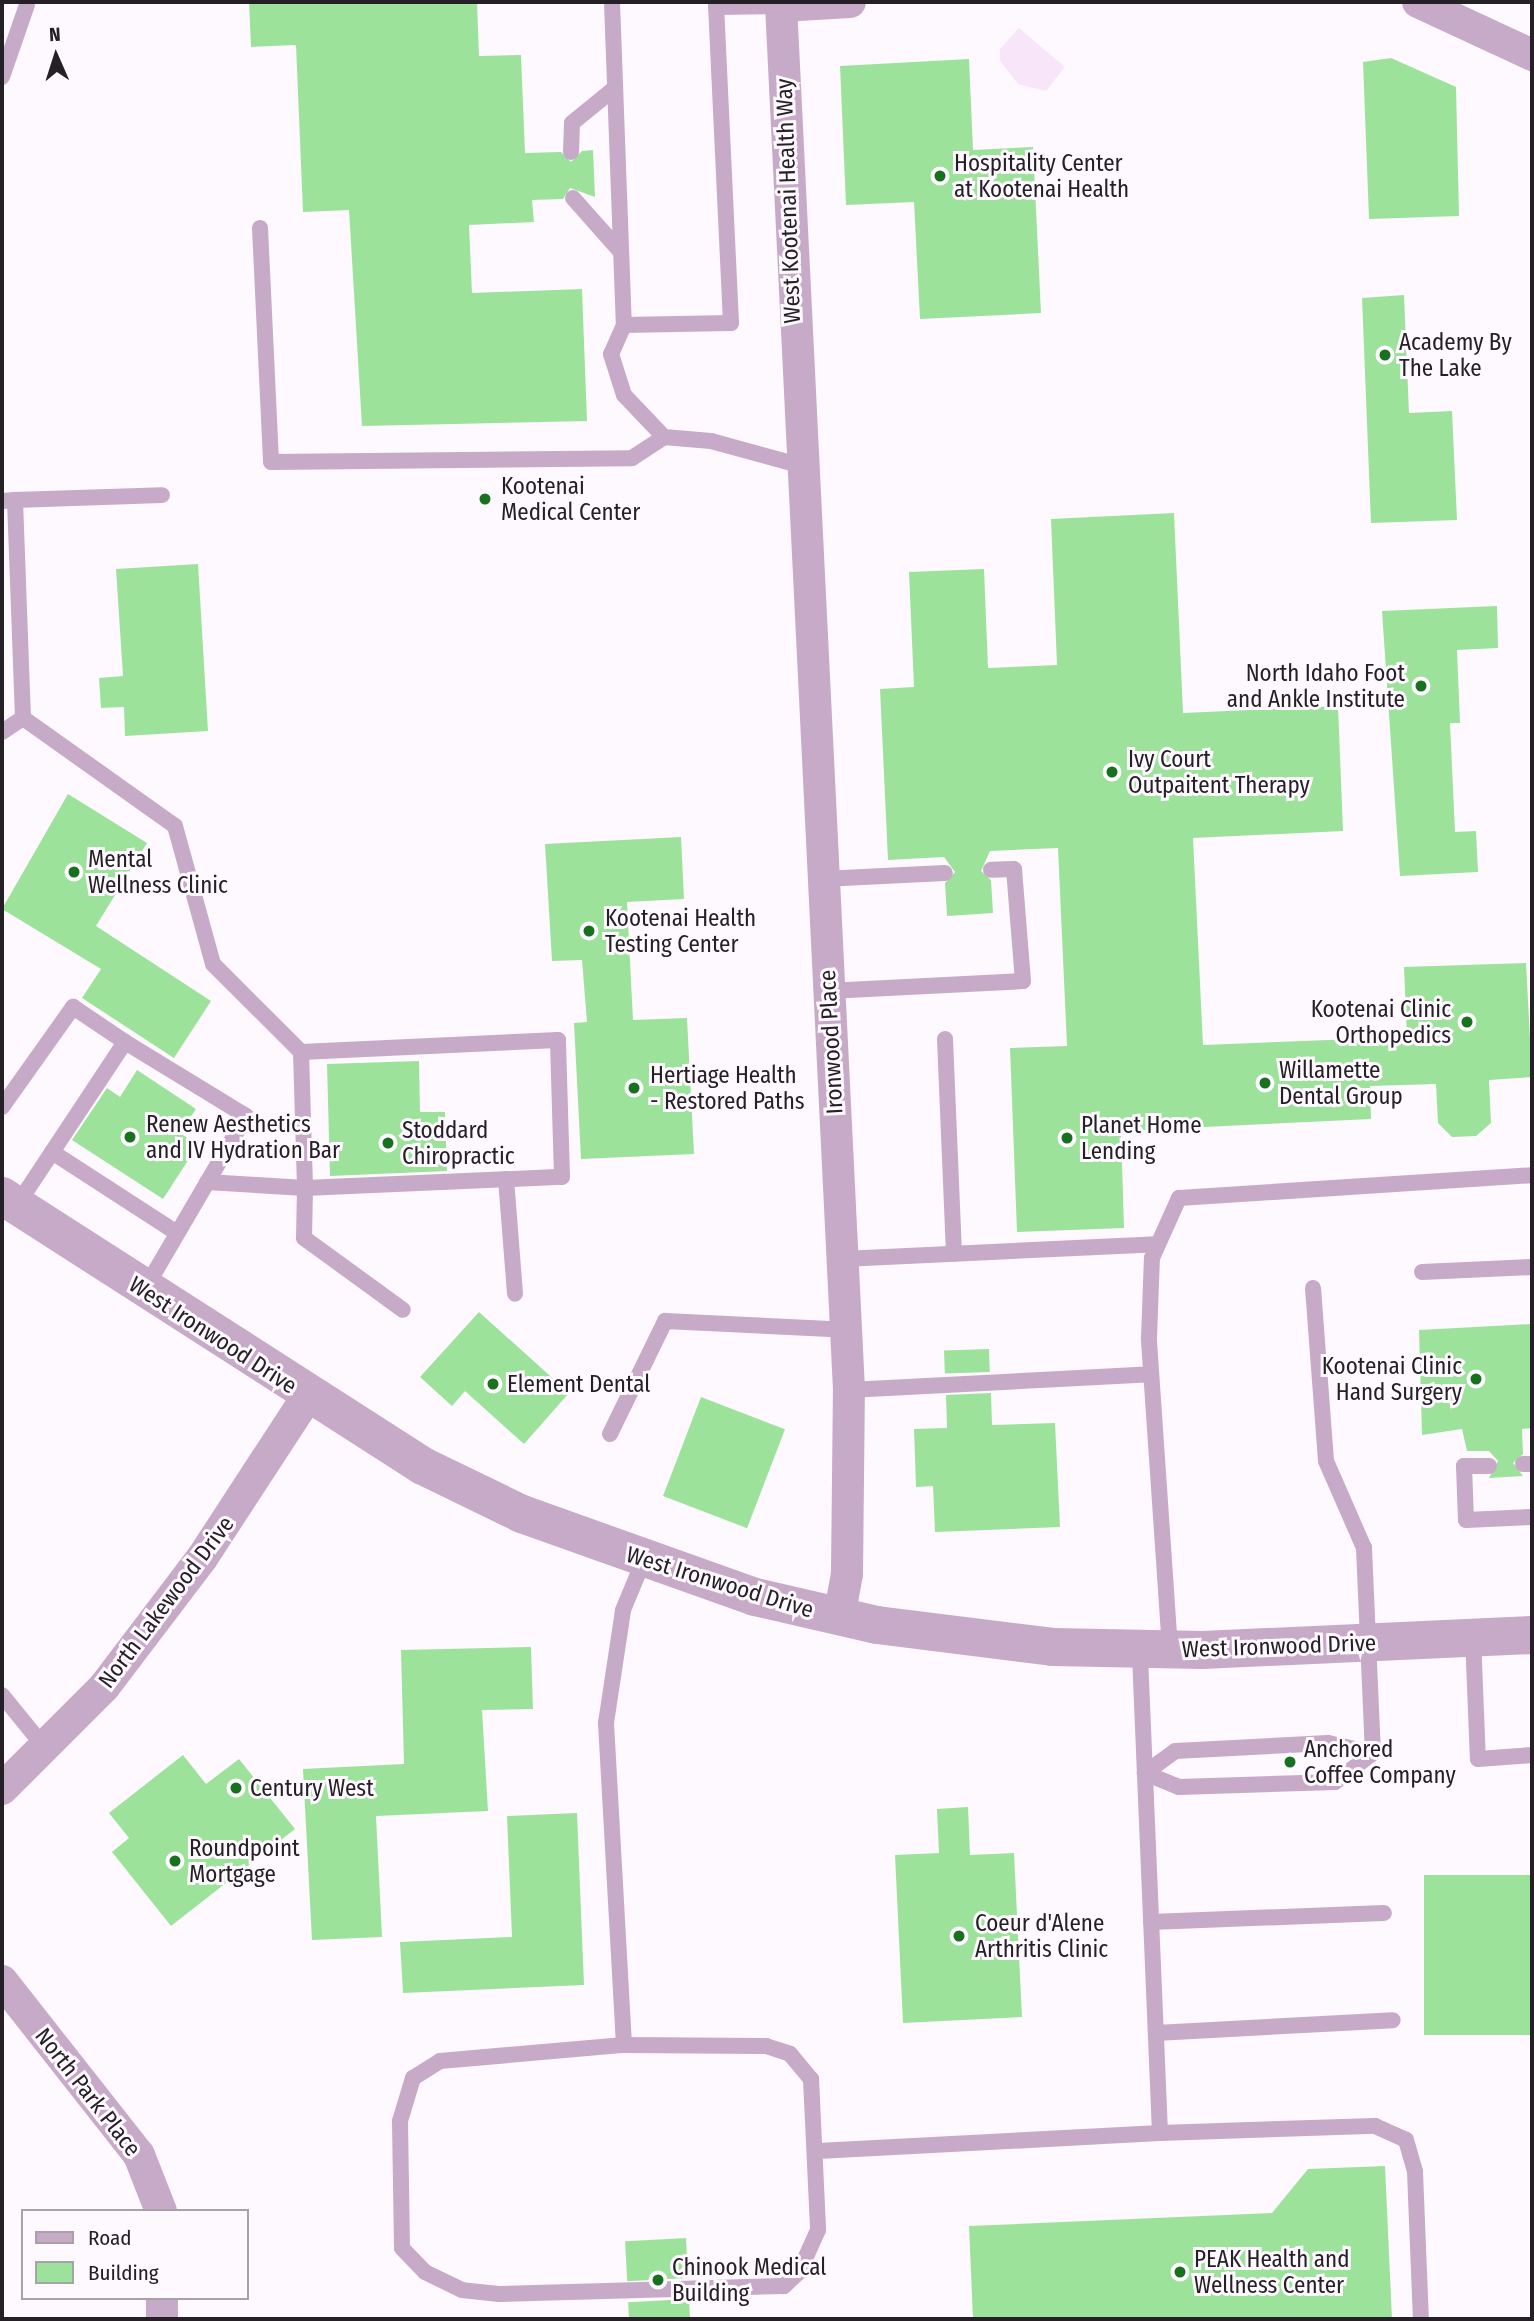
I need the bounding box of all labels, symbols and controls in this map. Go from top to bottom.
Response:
north arrow [21,21,91,91]
text: N [49,23,61,46]
street label: West Kootenai Health Way [770,78,806,324]
place label: Hospitality Center at Kootenai Health [954,149,1129,203]
marker: Hospitality Center at Kootenai Health [932,168,948,184]
place label: Academy By The Lake [1399,328,1512,382]
marker: Academy By The Lake [1377,347,1393,363]
place label: Kootenai Medical Center [501,472,640,526]
marker: Kootenai Medical Center [475,489,495,509]
place label: North Idaho Foot and Ankle Institute [1227,659,1405,713]
marker: North Idaho Foot and Ankle Institute [1411,676,1431,696]
place label: Ivy Court Outpaitent Therapy [1128,745,1310,799]
marker: Ivy Court Outpaitent Therapy [1102,762,1122,782]
place label: Mental Wellness Clinic [88,845,228,899]
marker: Mental Wellness Clinic [66,864,82,880]
place label: Kootenai Health Testing Center [605,904,756,958]
marker: Kootenai Health Testing Center [579,921,599,941]
street label: Ironwood Place [813,969,849,1115]
place label: Kootenai Clinic Orthopedics [1311,995,1451,1049]
marker: Kootenai Clinic Orthopedics [1457,1012,1477,1032]
place label: Willamette Dental Group [1279,1056,1403,1110]
place label: Hertiage Health - Restored Paths [650,1061,805,1115]
marker: Willamette Dental Group [1257,1075,1273,1091]
marker: Hertiage Health - Restored Paths [624,1078,644,1098]
place label: Renew Aesthetics and IV Hydration Bar [146,1110,340,1164]
place label: Planet Home Lending [1081,1111,1202,1165]
place label: Stoddard Chiropractic [402,1116,515,1170]
marker: Renew Aesthetics and IV Hydration Bar [120,1127,140,1147]
marker: Planet Home Lending [1059,1130,1075,1146]
marker: Stoddard Chiropractic [380,1135,396,1151]
street label: West Ironwood Drive [124,1270,302,1400]
place label: Kootenai Clinic Hand Surgery [1322,1352,1462,1406]
place label: Element Dental [507,1370,650,1398]
marker: Kootenai Clinic Hand Surgery [1468,1371,1484,1387]
marker: Element Dental [485,1376,501,1392]
street label: North Lakewood Drive [92,1511,240,1693]
street label: West Ironwood Drive [623,1540,817,1624]
street label: West Ironwood Drive [1181,1629,1377,1663]
place label: Anchored Coffee Company [1304,1735,1456,1789]
marker: Anchored Coffee Company [1282,1754,1298,1770]
place label: Century West [250,1774,374,1802]
marker: Century West [228,1780,244,1796]
place label: Roundpoint Mortgage [189,1834,300,1888]
marker: Roundpoint Mortgage [167,1853,183,1869]
place label: Coeur d'Alene Arthritis Clinic [975,1909,1108,1963]
marker: Coeur d'Alene Arthritis Clinic [949,1926,969,1946]
street label: North Park Place [29,2022,147,2162]
legend [21,2209,248,2300]
text: Road [88,2225,132,2251]
place label: PEAK Health and Wellness Center [1194,2245,1349,2299]
place label: Chinook Medical Building [672,2253,826,2307]
text: Building [88,2260,159,2286]
marker: PEAK Health and Wellness Center [1172,2264,1188,2280]
marker: Chinook Medical Building [650,2272,666,2288]

